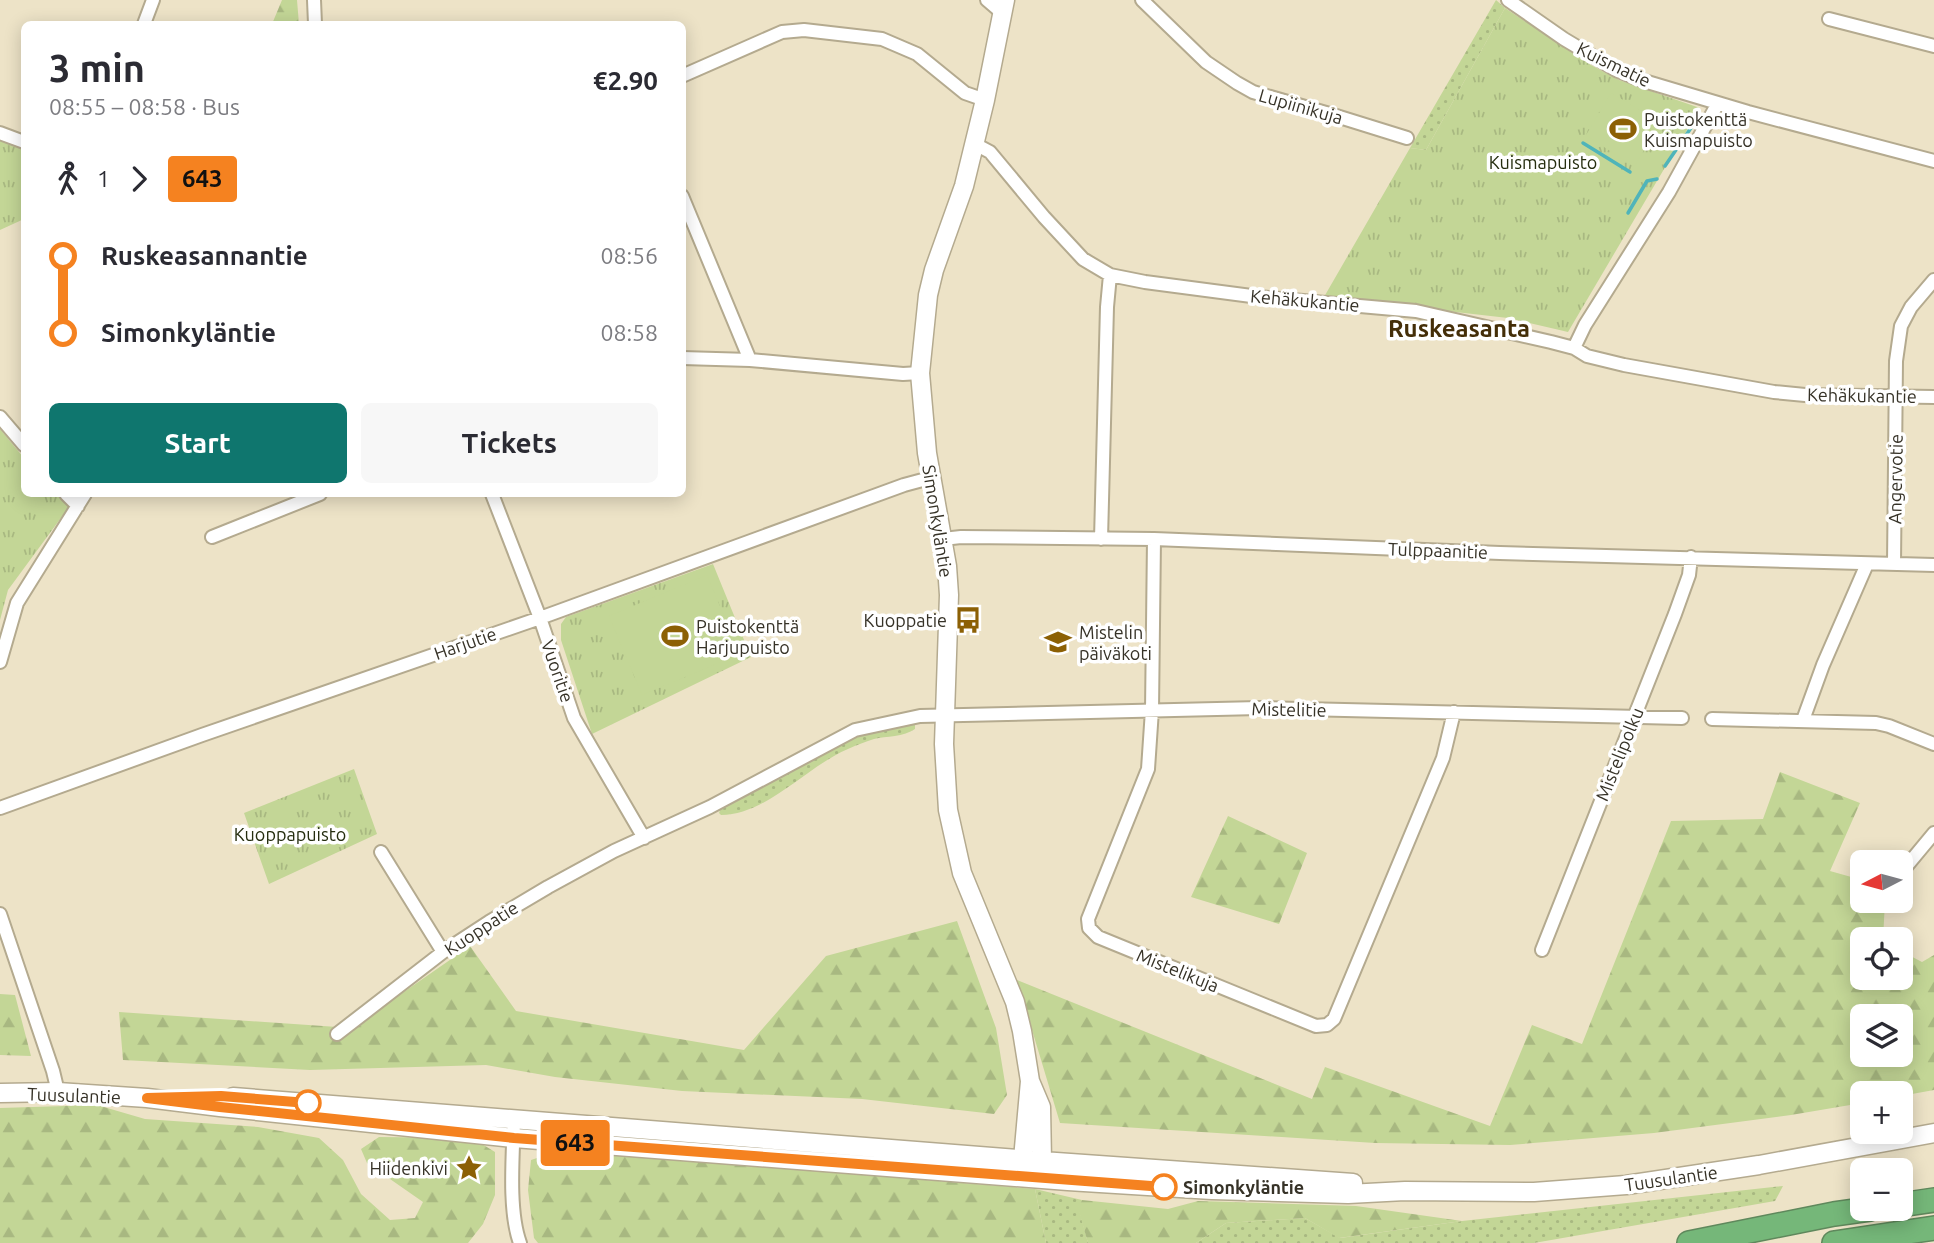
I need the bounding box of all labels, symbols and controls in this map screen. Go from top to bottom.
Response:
street label: Kuismatie [1574,38,1654,90]
text: 3 min [49,47,145,89]
text: €2.90 [593,66,658,95]
street label: Lupiinikuja [1257,84,1345,128]
text: 08:55 – 08:58 · Bus [49,94,240,119]
place label: Puistokenttä Kuismapuisto [1644,109,1753,150]
sports icon: Puistokenttä Kuismapuisto [1608,114,1638,144]
park label: Kuismapuisto [1489,152,1597,172]
icon: walk [49,160,87,198]
icon: forward [120,160,158,198]
text: 643 [182,165,223,192]
text: 1 [97,166,110,191]
text: Ruskeasannantie [101,241,308,270]
text: 08:56 [600,243,658,268]
street label: Kehäkukantie [1250,285,1360,315]
district label: Ruskeasanta [1388,315,1530,342]
text: Simonkyläntie [101,318,276,347]
text: 08:58 [600,320,658,345]
street label: Kehäkukantie [1807,384,1917,406]
button: Start [49,403,347,483]
button: Tickets [361,403,658,483]
street label: Angervotie [1884,434,1906,524]
street label: Simonkyläntie [919,463,957,579]
street label: Tulppaanitie [1388,538,1488,562]
bus stop icon: Kuoppatie [953,605,983,635]
place label: Kuoppatie [864,610,947,630]
place label: Puistokenttä Harjupuisto [696,616,799,657]
sports icon: Puistokenttä Harjupuisto [660,621,690,651]
place label: Mistelin päiväkoti [1079,622,1152,663]
street label: Harjutie [431,623,499,663]
school or university icon: Mistelin päiväkoti [1043,627,1073,657]
street label: Vuoritie [538,637,578,705]
street label: Mistelitie [1251,698,1327,720]
street label: Mistelipolku [1591,704,1647,804]
park label: Kuoppapuisto [234,824,346,844]
north arrow [1850,850,1913,914]
map controls [1850,850,1913,1221]
street label: Kuoppatie [441,897,521,959]
button: locate [1850,927,1913,990]
street label: Mistelikuja [1134,944,1222,996]
button: layers [1850,1004,1913,1067]
button: + [1850,1081,1913,1144]
street label: Tuusulantie [27,1083,121,1107]
unlabelled marker [295,1090,321,1116]
line badge: 643 [535,1120,615,1166]
text: 643 [555,1129,595,1156]
place icon: Hiidenkivi [454,1153,484,1183]
place label: Hiidenkivi [369,1158,448,1178]
button: − [1850,1158,1913,1221]
street label: Tuusulantie [1623,1162,1719,1194]
marker: Simonkyläntie [1151,1174,1177,1200]
place label: Simonkyläntie [1183,1177,1304,1197]

